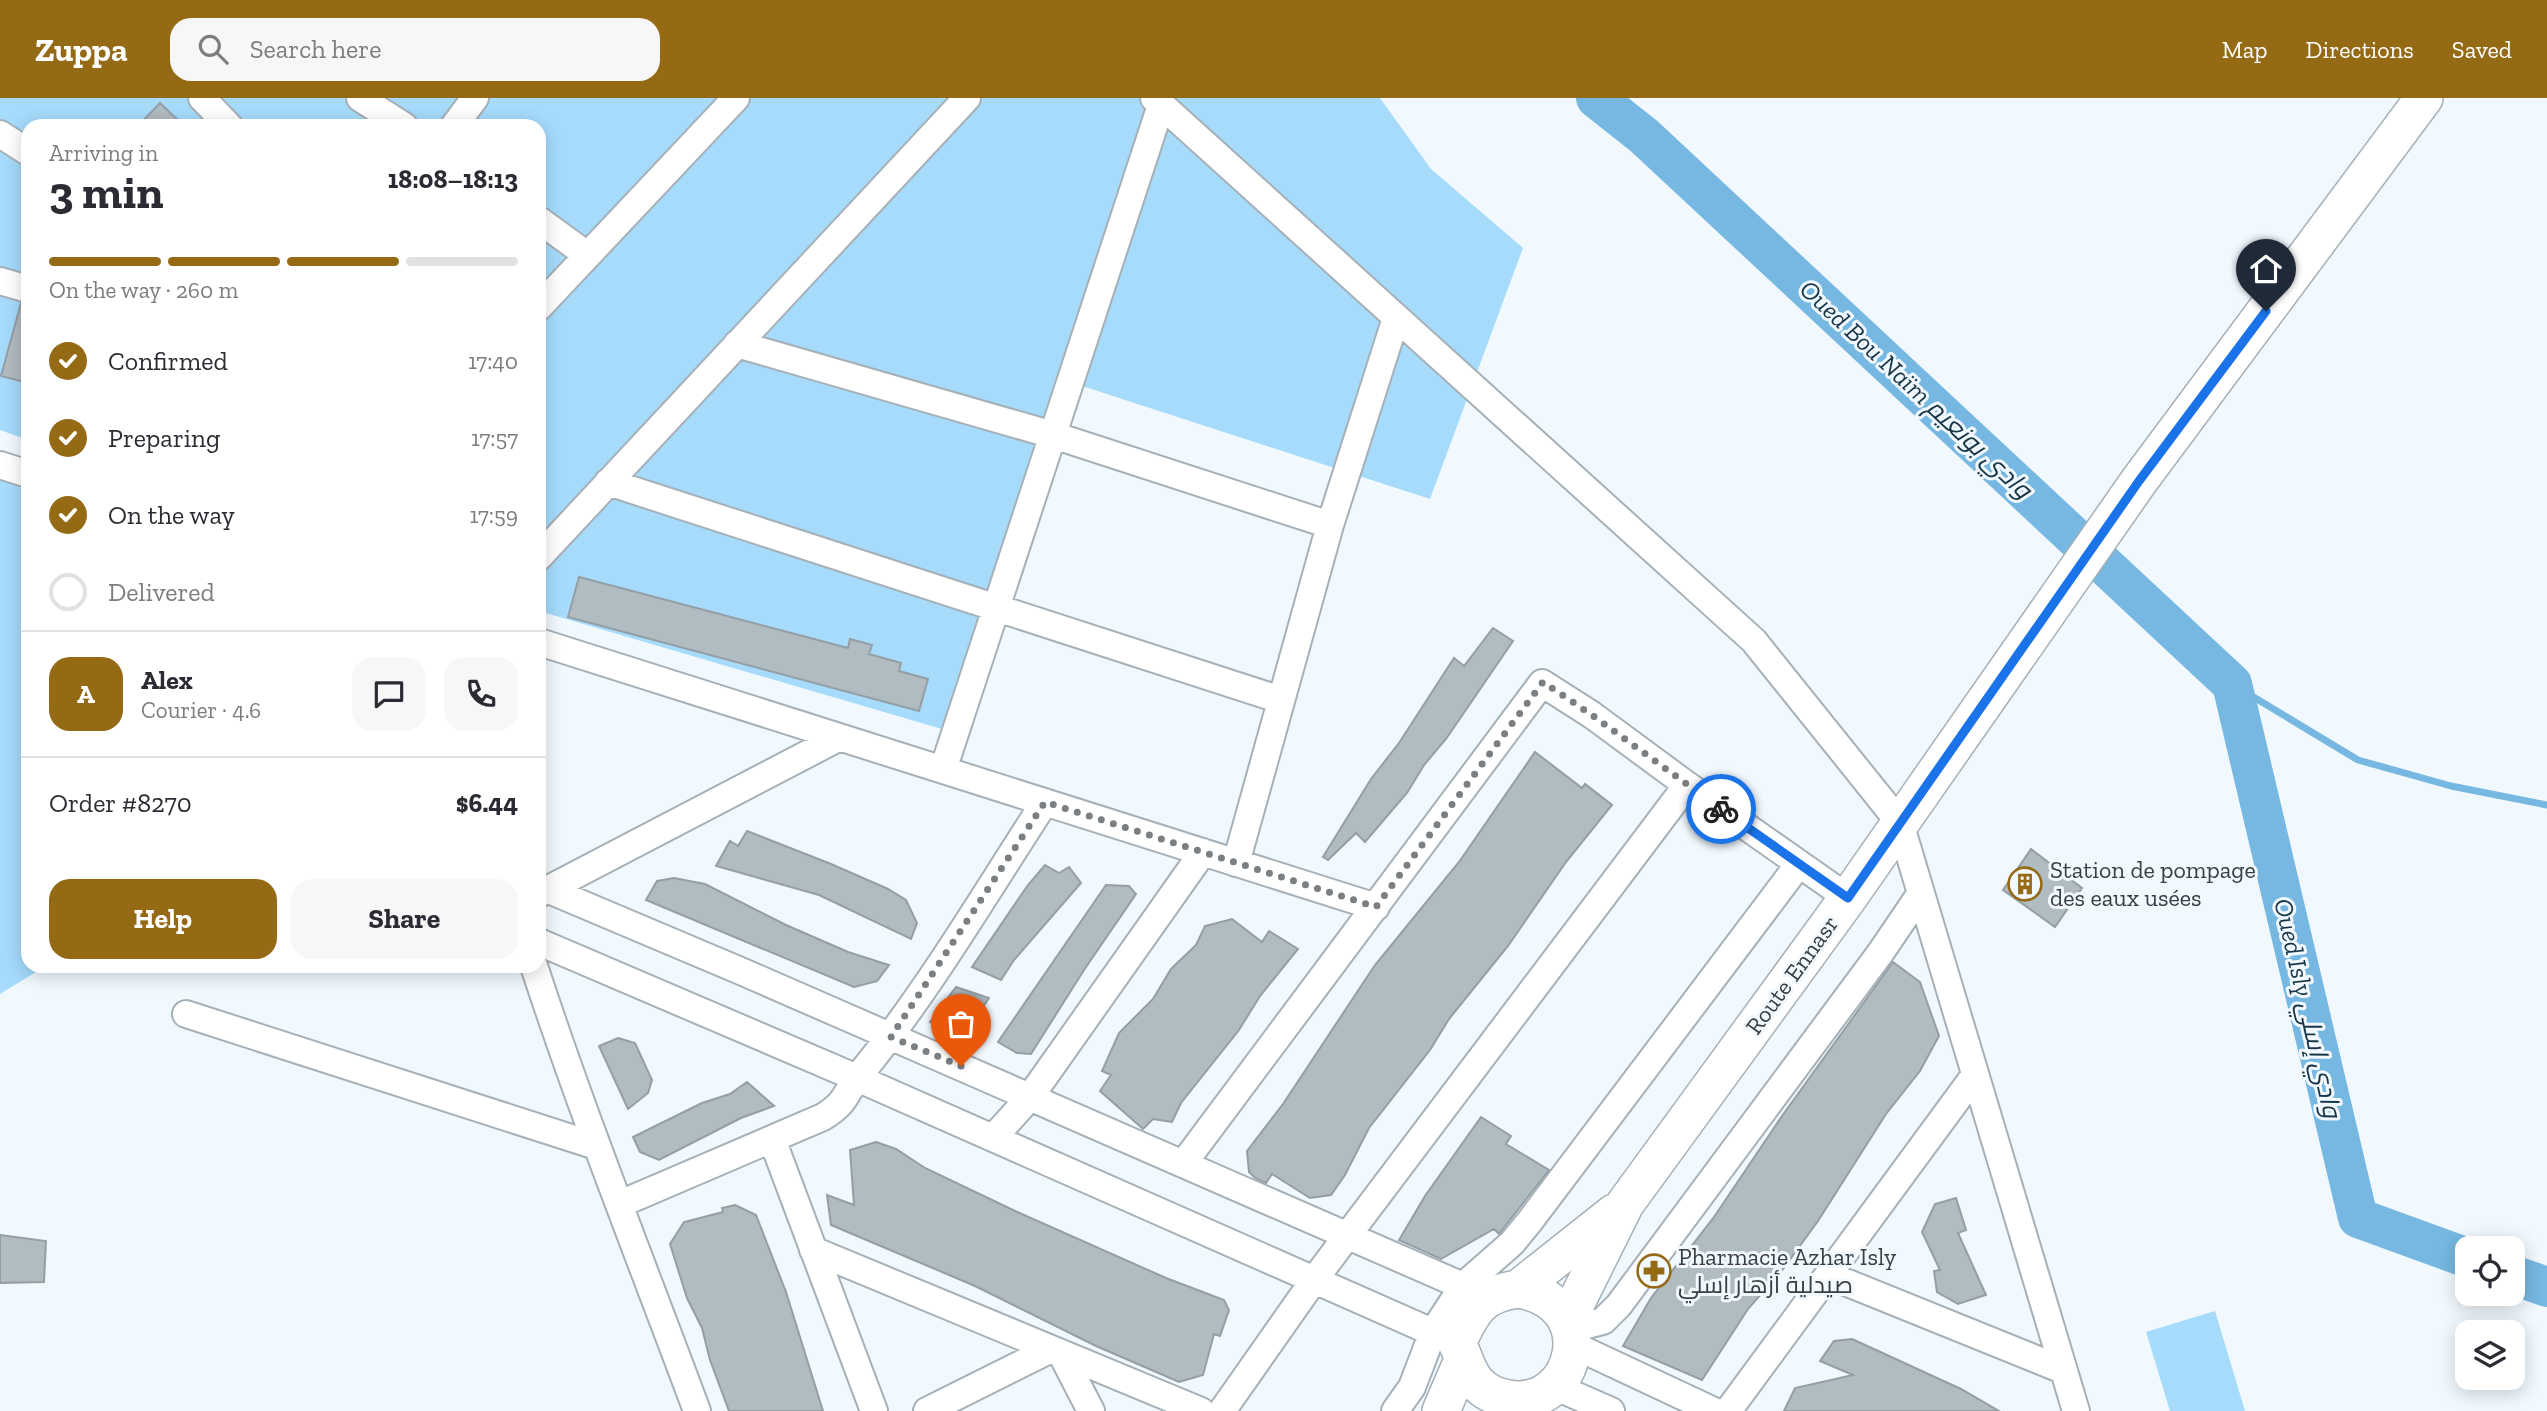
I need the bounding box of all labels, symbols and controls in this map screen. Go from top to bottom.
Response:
search box [170,18,660,81]
text: Zuppa [35,30,128,69]
icon: search [194,30,232,68]
text: Search here [250,33,381,65]
text: Map [2222,35,2268,64]
text: Directions [2306,35,2414,64]
text: Saved [2452,35,2512,64]
text: Arriving in [49,139,158,167]
text: 18:08–18:13 [388,163,518,195]
text: 3 min [49,165,163,220]
pin [2236,239,2296,311]
icon: home [2247,250,2285,288]
water label: Oued Bou Naïm وادي بونعيم [1790,273,2040,510]
text: On the way · 260 m [49,276,238,304]
icon: check [49,342,87,380]
text: Confirmed [108,345,228,377]
text: 17:40 [468,347,518,375]
icon: check [49,419,87,457]
text: Preparing [108,422,220,454]
text: 17:57 [471,424,518,452]
icon: check [49,496,87,534]
text: On the way [108,499,235,531]
text: 17:59 [470,501,518,529]
text: Delivered [108,576,215,608]
button: chat [352,657,426,731]
button: phone [444,657,518,731]
text: Alex [141,664,193,696]
text: A [77,678,95,710]
text: Courier · 4.6 [141,696,261,724]
courier [1686,774,1756,844]
text: Order #8270 [49,787,192,819]
text: $6.44 [456,787,518,819]
icon: bike [1702,790,1740,828]
place label: Station de pompage des eaux usées [2050,855,2256,912]
building icon: Station de pompage des eaux usées [2006,865,2044,903]
button: Help [49,879,277,959]
button: Share [291,879,518,959]
water label: Oued Isly وادي إسلي [2262,895,2349,1123]
street label: Route Ennasr [1739,910,1844,1040]
pin [931,994,991,1066]
icon: bag [942,1005,980,1043]
map controls [2455,1236,2525,1390]
button: locate [2455,1236,2525,1306]
place label: Pharmacie Azhar Isly صيدلية أزهار إسلي [1678,1242,1897,1304]
pharmacy icon: Pharmacie Azhar Isly صيدلية أزهار إسلي [1635,1252,1673,1290]
button: layers [2455,1320,2525,1390]

